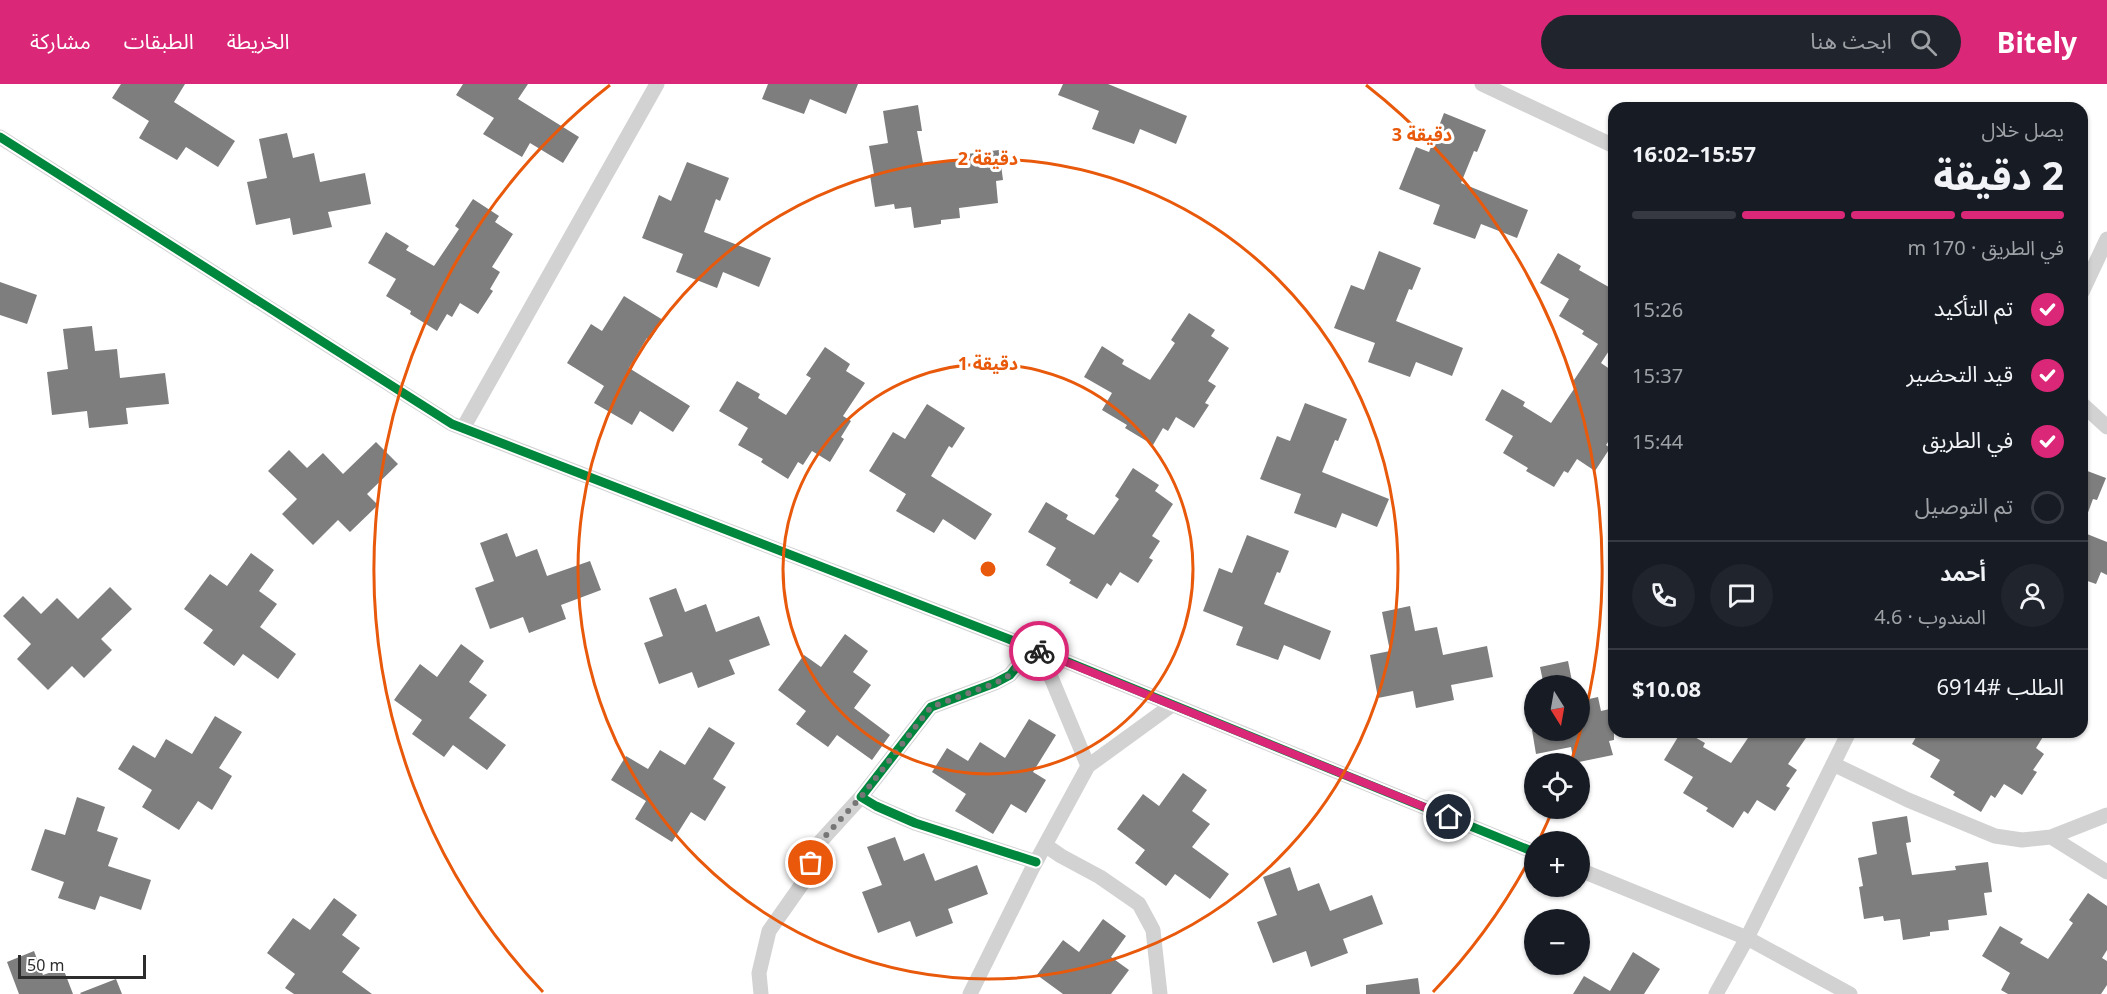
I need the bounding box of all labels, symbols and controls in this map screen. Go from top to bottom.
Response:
search box [1541,15,1961,69]
text: Bitely [1997,23,2077,61]
text: ابحث هنا [1810,25,1892,55]
icon: search [1907,26,1940,59]
text: مشاركة [30,27,91,55]
text: الطبقات [124,27,194,55]
text: الخريطة [227,27,290,55]
text: يصل خلال [1982,116,2064,143]
text: 3 دقيقة [1392,122,1452,146]
text: 15:57–16:02 [1632,138,1756,168]
text: 2 دقيقة [958,146,1018,170]
text: 2 دقيقة [1933,148,2064,201]
text: في الطريق · 170 m [1908,234,2064,261]
text: تم التأكيد [1934,292,2013,322]
icon: check [2031,293,2064,326]
text: 15:26 [1632,296,1683,323]
text: 1 دقيقة [958,351,1018,375]
text: قيد التحضير [1907,358,2013,388]
icon: check [2031,359,2064,392]
text: 15:37 [1632,362,1683,389]
text: في الطريق [1922,424,2013,454]
icon: check [2031,425,2064,458]
text: 15:44 [1632,428,1683,455]
text: تم التوصيل [1915,490,2013,520]
text: أحمد [1940,557,1986,587]
centre of rings [978,559,998,579]
button: phone [1632,564,1695,627]
button: chat [1710,564,1773,627]
button: person [2001,564,2064,627]
text: المندوب · 4.6 [1874,603,1986,630]
courier [1009,621,1069,681]
icon: bike [1023,635,1056,668]
text: الطلب #6914 [1937,671,2064,701]
text: $10.08 [1632,673,1701,703]
north arrow [1524,675,1590,741]
map controls [1524,675,1590,975]
button: locate [1524,753,1590,819]
pin [1423,791,1474,842]
icon: home [1432,800,1465,833]
button: + [1524,831,1590,897]
pin [785,837,836,888]
icon: bag [794,846,827,879]
button: − [1524,909,1590,975]
scale bar [18,952,146,980]
text: 50 m [27,954,64,976]

